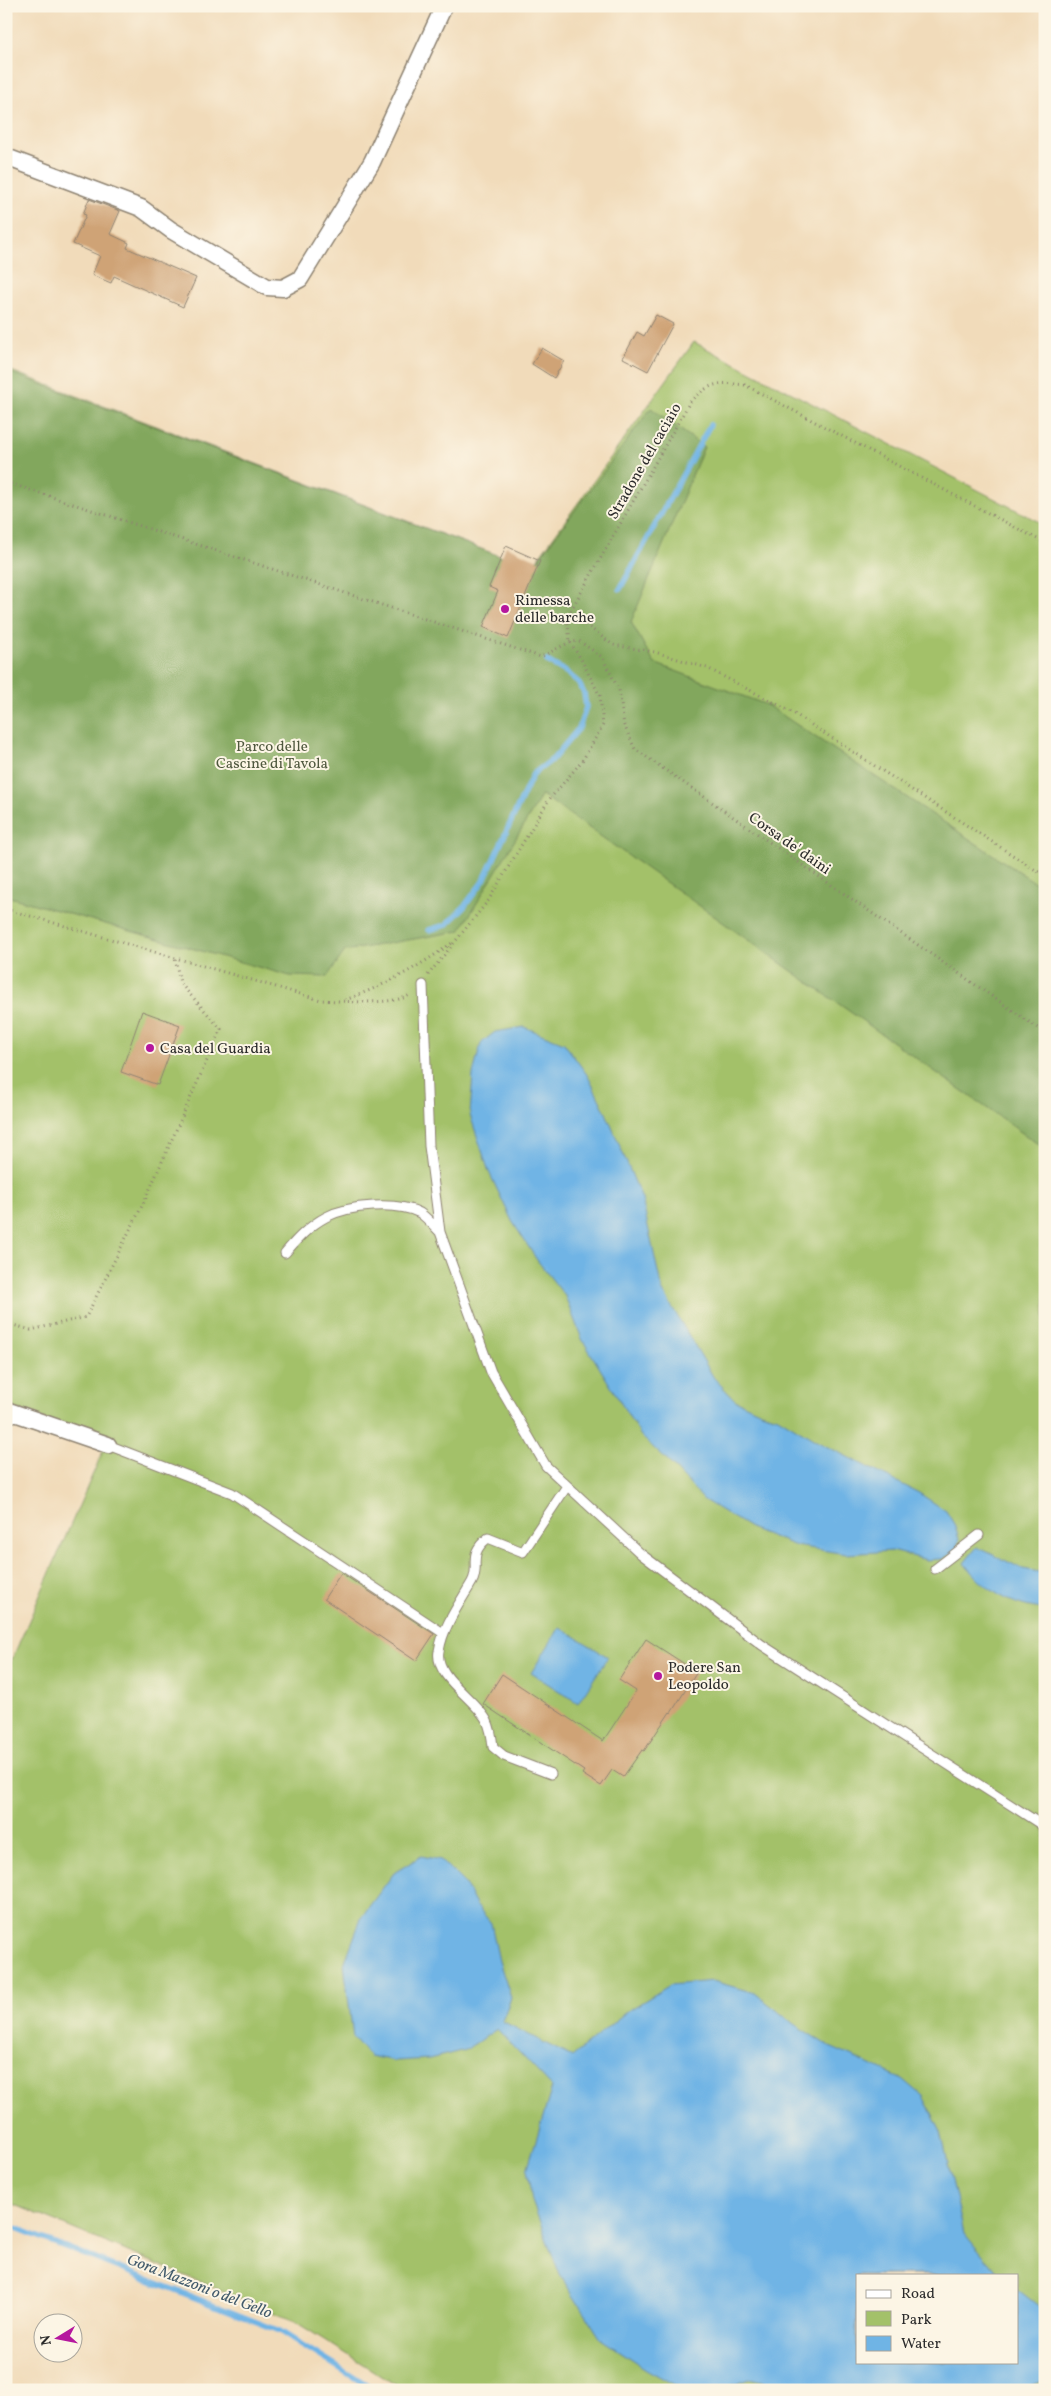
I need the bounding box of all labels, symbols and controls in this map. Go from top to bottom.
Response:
street label: Stradone del caciaio [603,400,687,524]
place label: Rimessa delle barche [515,591,594,629]
marker: Rimessa delle barche [499,603,511,615]
park label: Parco delle Cascine di Tavola [216,737,328,775]
street label: Corsa de' daini [744,808,835,880]
place label: Casa del Guardia [160,1039,271,1060]
marker: Casa del Guardia [144,1042,156,1054]
place label: Podere San Leopoldo [668,1658,741,1696]
marker: Podere San Leopoldo [652,1670,664,1682]
water label: Gora Mazzoni o del Gello [124,2249,276,2325]
legend [856,2274,1018,2364]
text: Road [901,2284,935,2305]
text: Park [901,2310,932,2331]
north arrow [32,2314,82,2364]
text: N [36,2333,57,2347]
text: Water [901,2334,941,2355]

